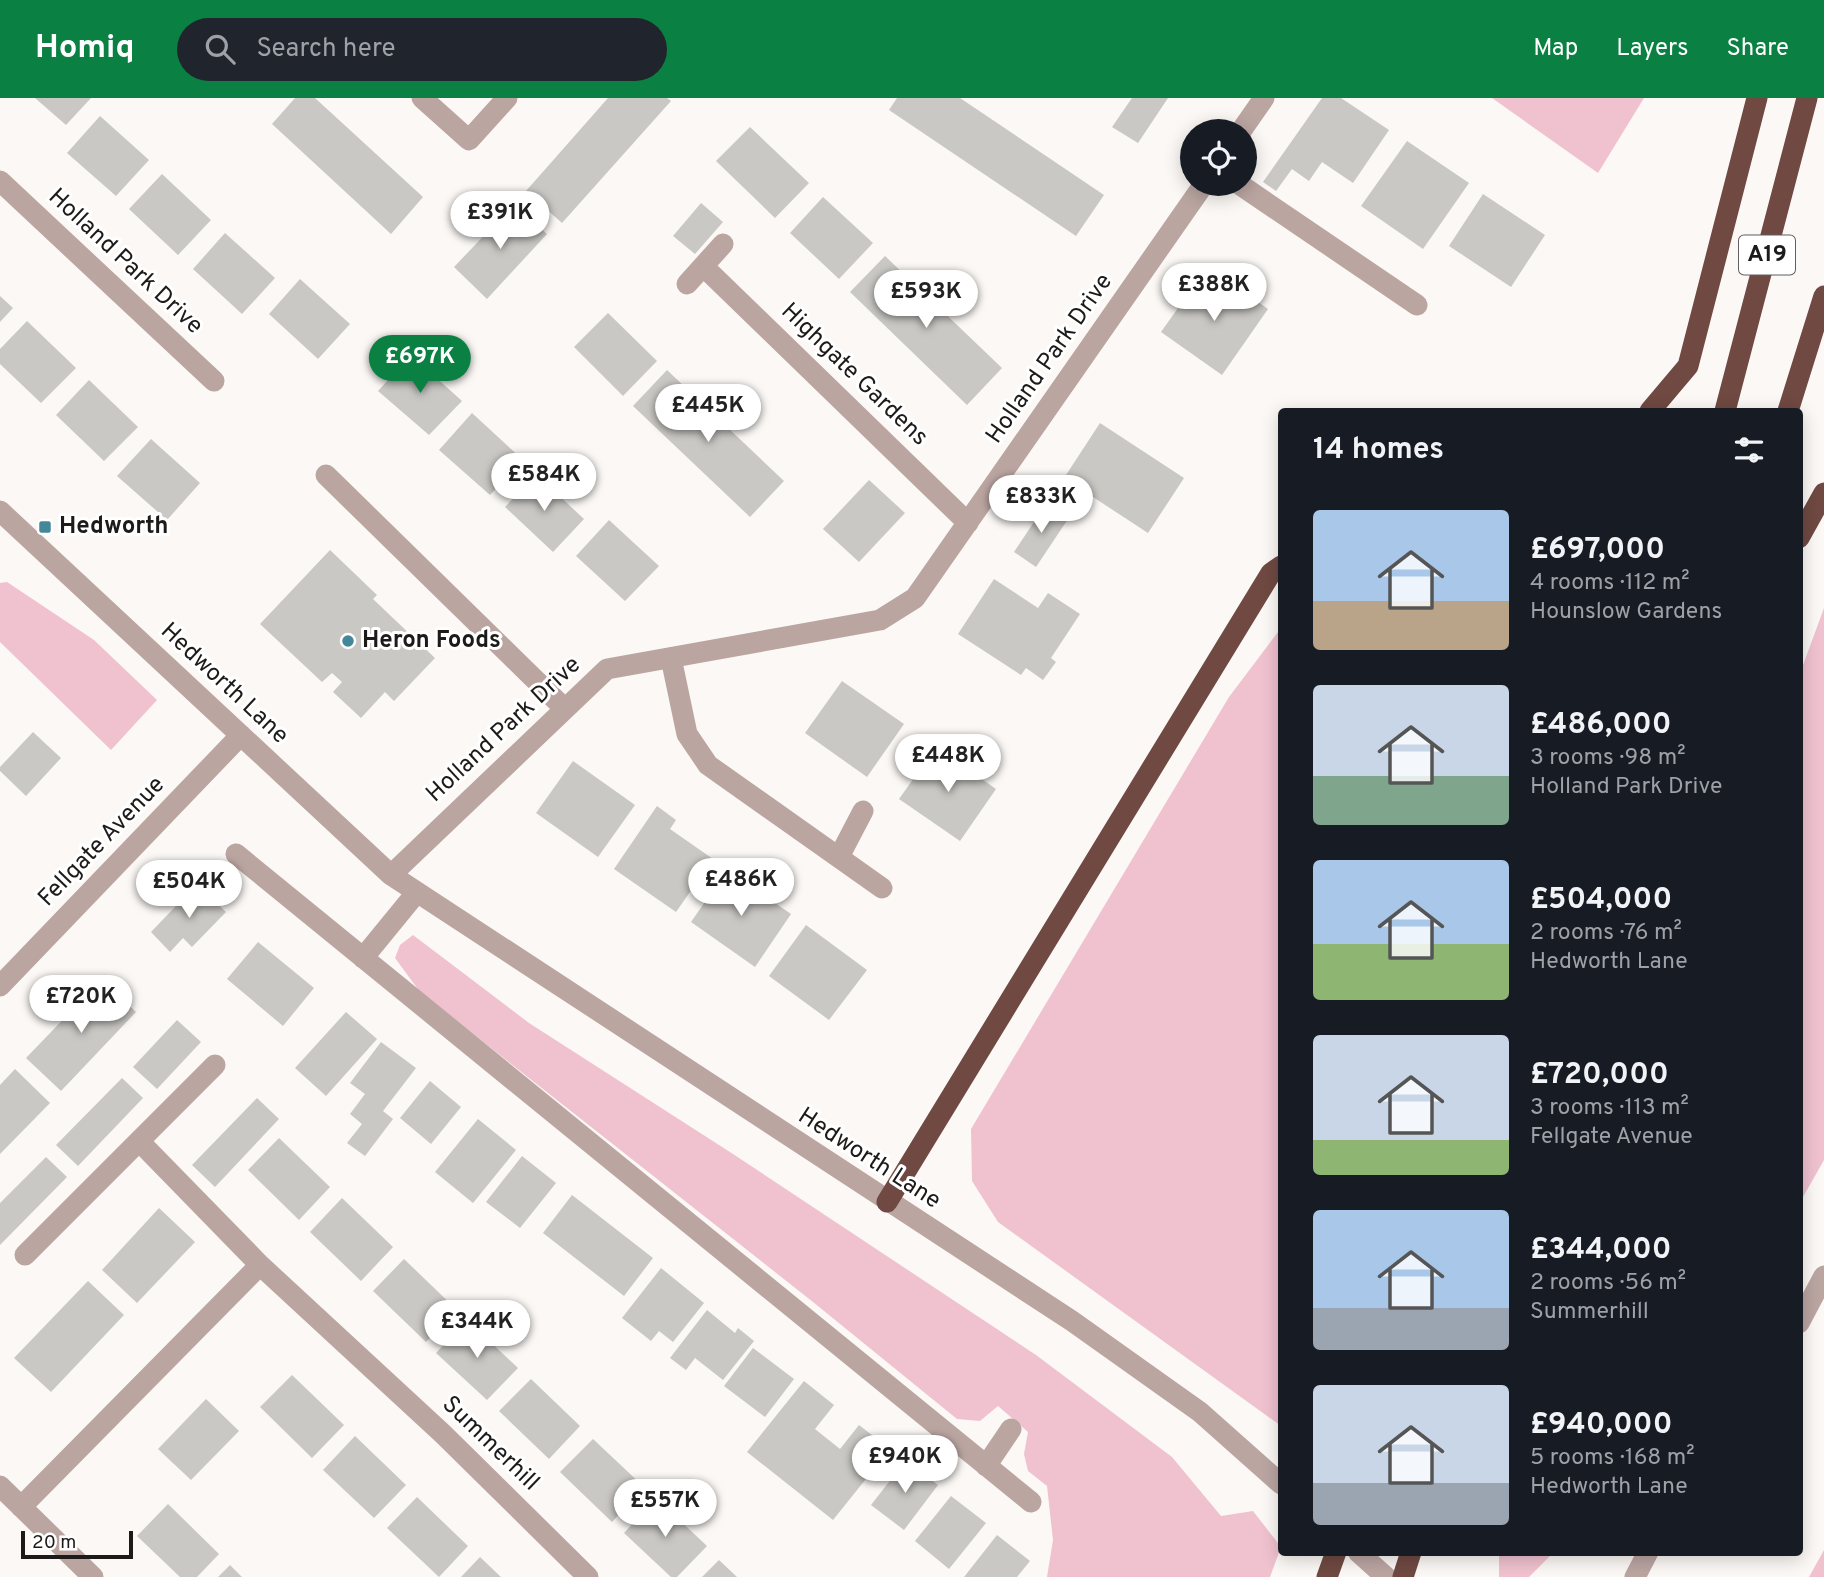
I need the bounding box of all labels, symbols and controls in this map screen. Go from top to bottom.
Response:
search box [177,18,667,81]
text: Homiq [35,28,135,70]
icon: search [201,30,239,68]
text: Search here [257,33,395,66]
text: Map [1533,34,1578,64]
text: Layers [1616,34,1688,64]
text: Share [1726,34,1789,64]
map controls [1180,119,1257,196]
button: locate [1180,119,1257,196]
street label: Holland Park Drive [41,183,209,341]
pin: £391K [451,192,549,251]
text: £391K [466,199,534,228]
road number: A19 [1739,236,1795,274]
pin: £388K [1165,264,1263,323]
street label: Holland Park Drive [980,268,1120,450]
pin: £593K [877,271,975,330]
text: £388K [1178,271,1250,300]
text: £593K [890,278,962,307]
street label: Highgate Gardens [774,297,934,453]
pin: £697K [371,336,469,395]
text: £697K [385,343,455,372]
pin: £445K [659,384,757,444]
text: £445K [671,392,745,421]
icon: filters [1730,431,1768,469]
text: 14 homes [1313,432,1444,469]
pin: £584K [495,454,593,513]
text: £584K [507,461,581,490]
pin: £833K [992,476,1090,535]
text: £833K [1005,483,1077,512]
place label: Hedworth [59,512,168,542]
marker: Hedworth [37,519,53,535]
text: £697,000 [1530,532,1665,569]
icon: home [1369,538,1453,622]
text: 4 rooms · 112 m² [1530,569,1690,598]
text: Hounslow Gardens [1530,598,1722,627]
street label: Hedworth Lane [154,617,294,751]
place label: Heron Foods [362,626,501,656]
marker: Heron Foods [340,633,356,649]
street label: Holland Park Drive [420,651,588,809]
text: £486,000 [1530,707,1672,744]
icon: home [1369,713,1453,797]
pin: £448K [899,734,997,794]
text: £448K [911,742,985,771]
text: 3 rooms · 98 m² [1530,744,1686,773]
street label: Fellgate Avenue [32,771,172,913]
text: Holland Park Drive [1530,773,1722,802]
pin: £486K [692,858,790,918]
pin: £504K [140,860,238,920]
text: £486K [704,866,778,895]
text: £504K [152,868,226,897]
text: £504,000 [1530,882,1672,919]
icon: home [1369,888,1453,972]
text: 2 rooms · 76 m² [1530,919,1682,948]
text: Hedworth Lane [1530,948,1688,977]
pin: £720K [32,976,130,1035]
text: £720K [45,983,117,1012]
text: £720,000 [1530,1057,1669,1094]
icon: home [1369,1063,1453,1147]
text: 3 rooms · 113 m² [1530,1094,1689,1123]
street label: Hedworth Lane [792,1102,946,1216]
text: Fellgate Avenue [1530,1123,1693,1152]
text: £344,000 [1530,1232,1671,1269]
icon: home [1369,1238,1453,1322]
text: 2 rooms · 56 m² [1530,1269,1686,1298]
text: Summerhill [1530,1298,1649,1327]
pin: £344K [428,1300,526,1360]
text: £344K [440,1308,514,1337]
street label: Summerhill [435,1390,545,1498]
text: £940,000 [1530,1407,1672,1444]
icon: home [1369,1413,1453,1497]
pin: £940K [856,1436,954,1495]
text: £940K [868,1443,942,1472]
text: 5 rooms · 168 m² [1530,1444,1695,1473]
text: Hedworth Lane [1530,1473,1688,1502]
pin: £557K [616,1480,714,1539]
text: £557K [630,1487,700,1516]
scale bar [21,1528,133,1560]
text: 20 m [32,1531,76,1555]

